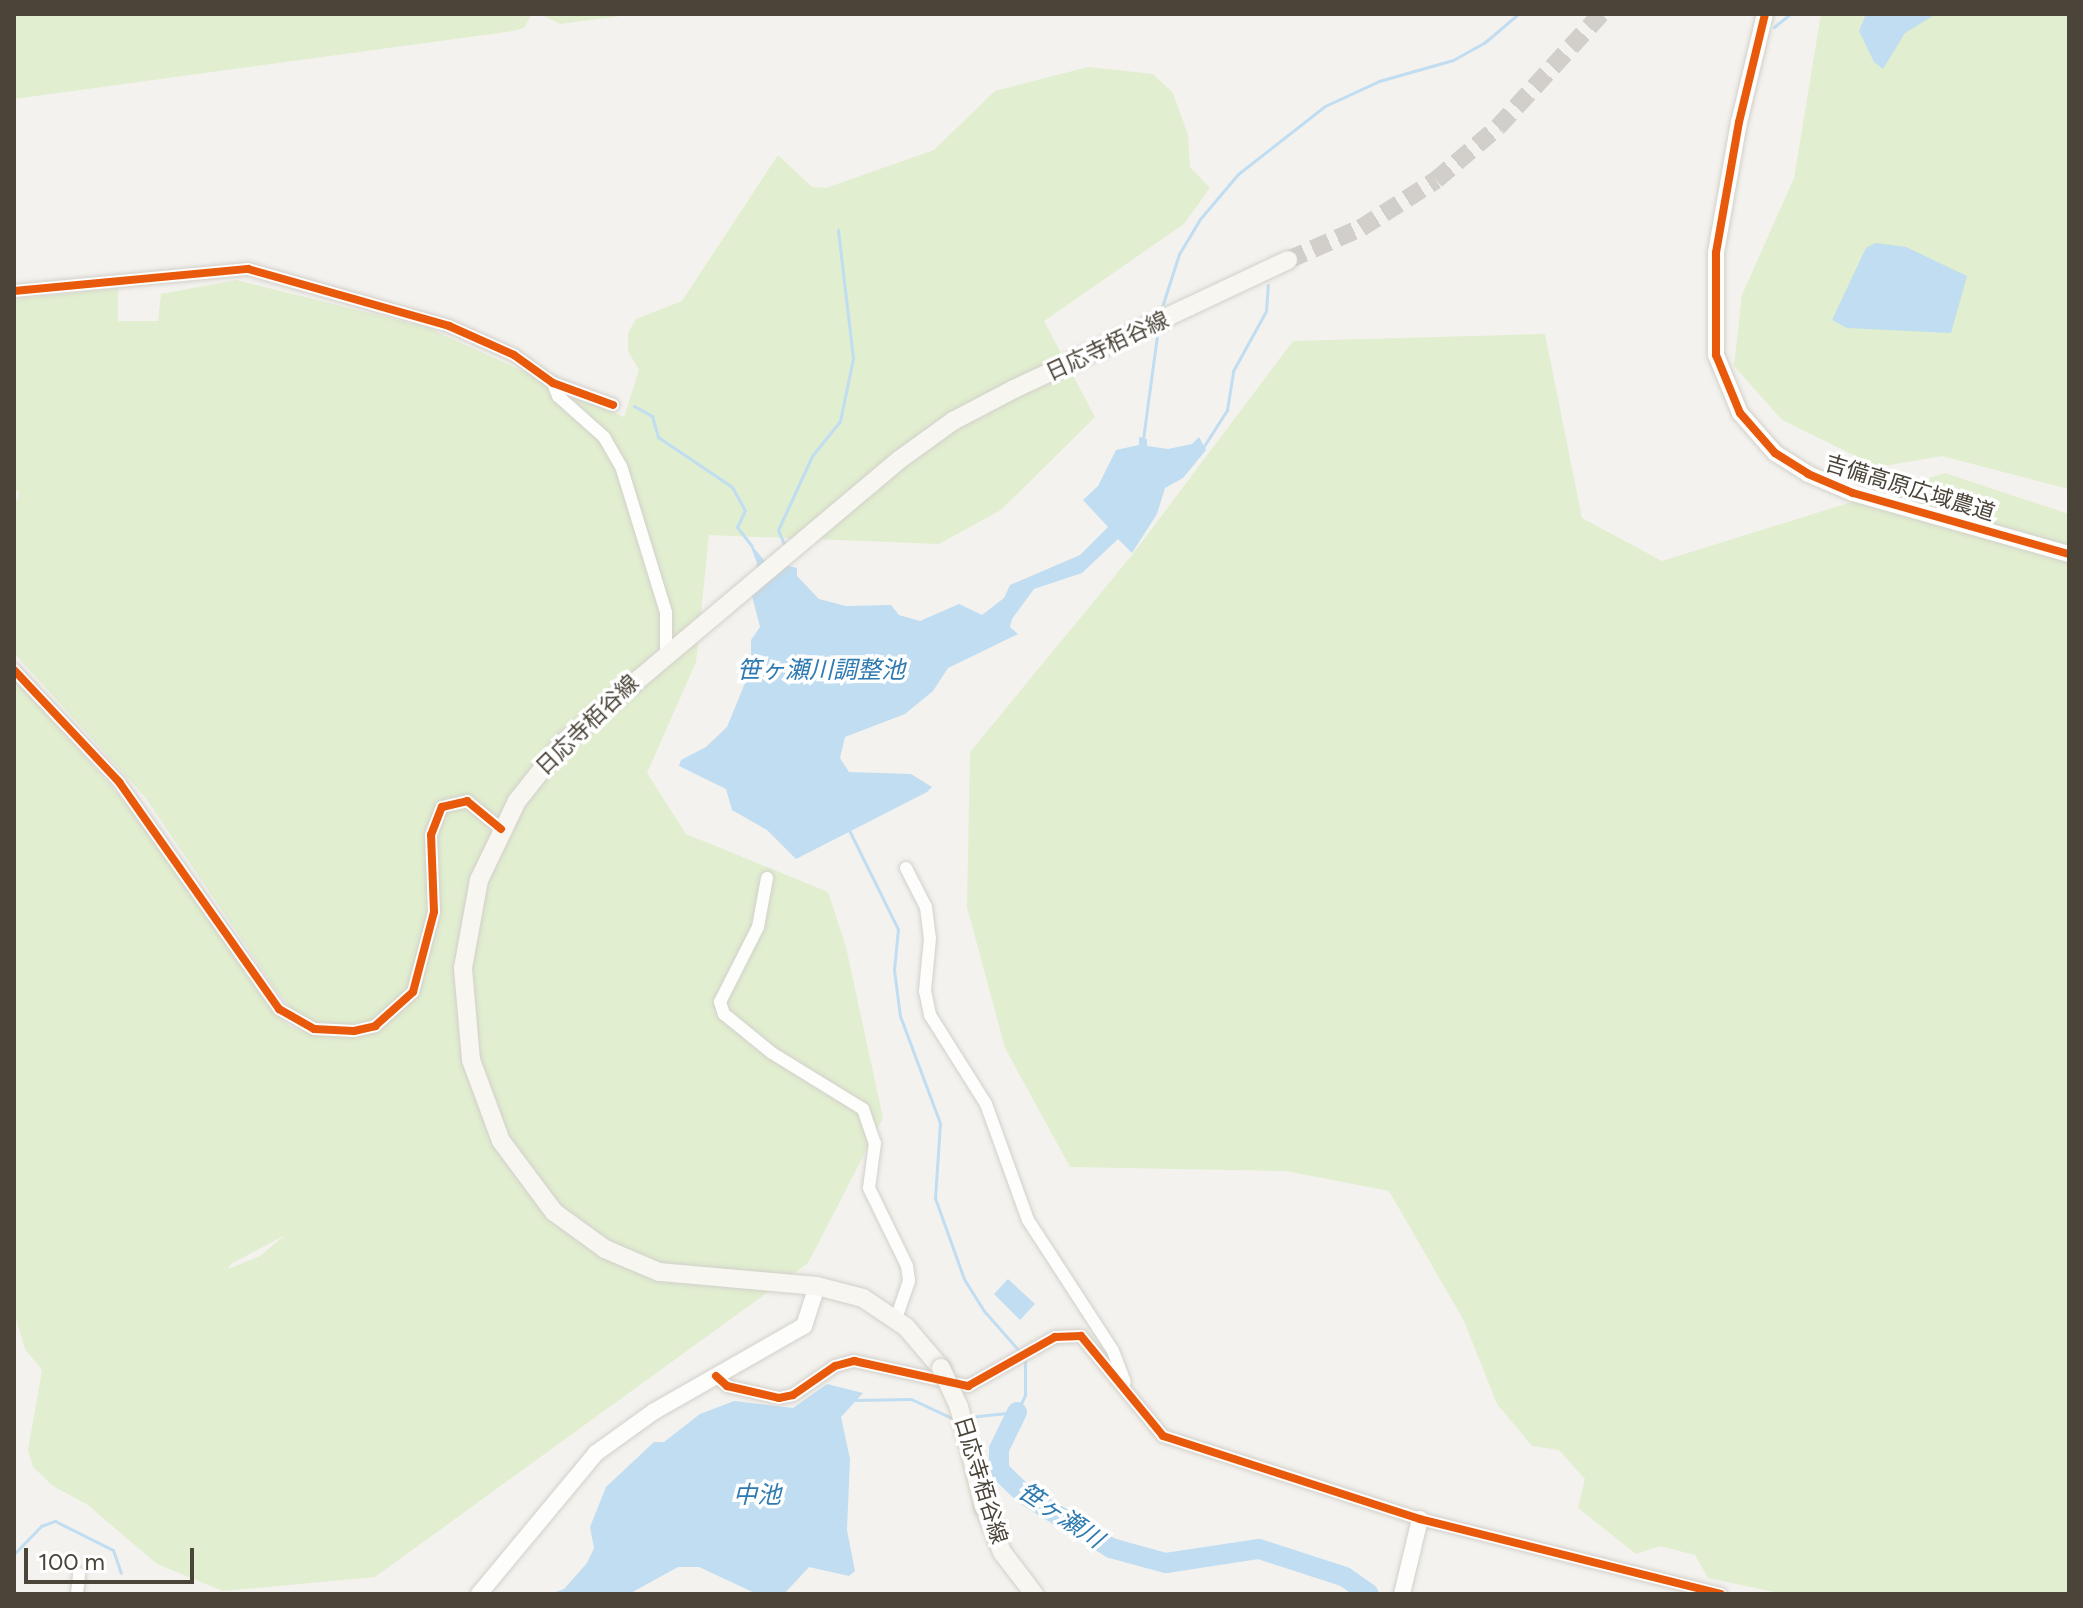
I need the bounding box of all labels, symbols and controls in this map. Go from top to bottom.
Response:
street label: 日応寺栢谷線 [1042,306,1172,386]
street label: 吉備高原広域農道 [1822,450,1998,526]
water label: 笹ヶ瀬川調整池 [737,656,905,684]
street label: 日応寺栢谷線 [530,670,644,780]
street label: 日応寺栢谷線 [949,1413,1013,1547]
water label: 笹ヶ瀬川 [1013,1476,1109,1554]
water label: 中池 [733,1481,781,1509]
scale bar [28,1532,198,1582]
text: 100 m [38,1547,105,1576]

